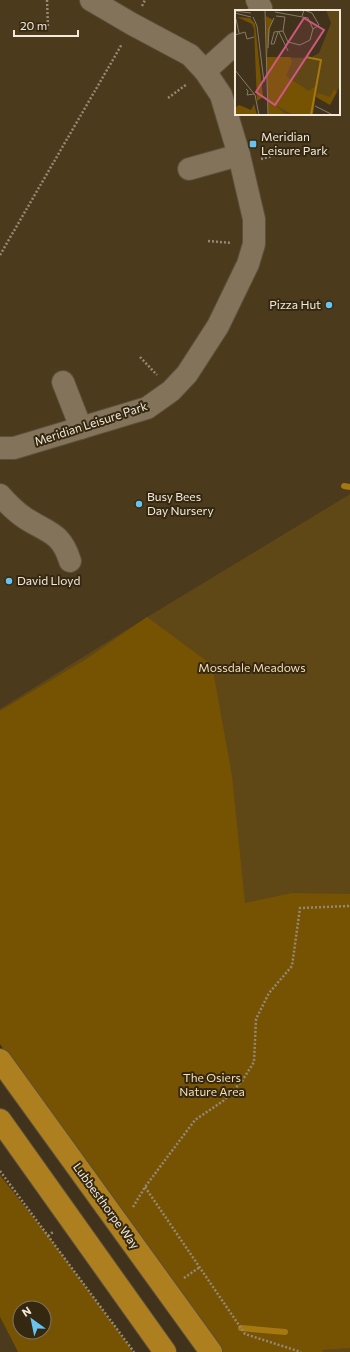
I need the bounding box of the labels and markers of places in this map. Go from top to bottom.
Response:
place label: Meridian Leisure Park [261,129,328,157]
marker: Meridian Leisure Park [248,139,258,149]
place label: Pizza Hut [269,297,321,311]
marker: Pizza Hut [324,300,334,310]
place label: Busy Bees Day Nursery [147,489,214,517]
marker: Busy Bees Day Nursery [134,499,144,509]
place label: David Lloyd [17,573,80,587]
marker: David Lloyd [4,576,14,586]

